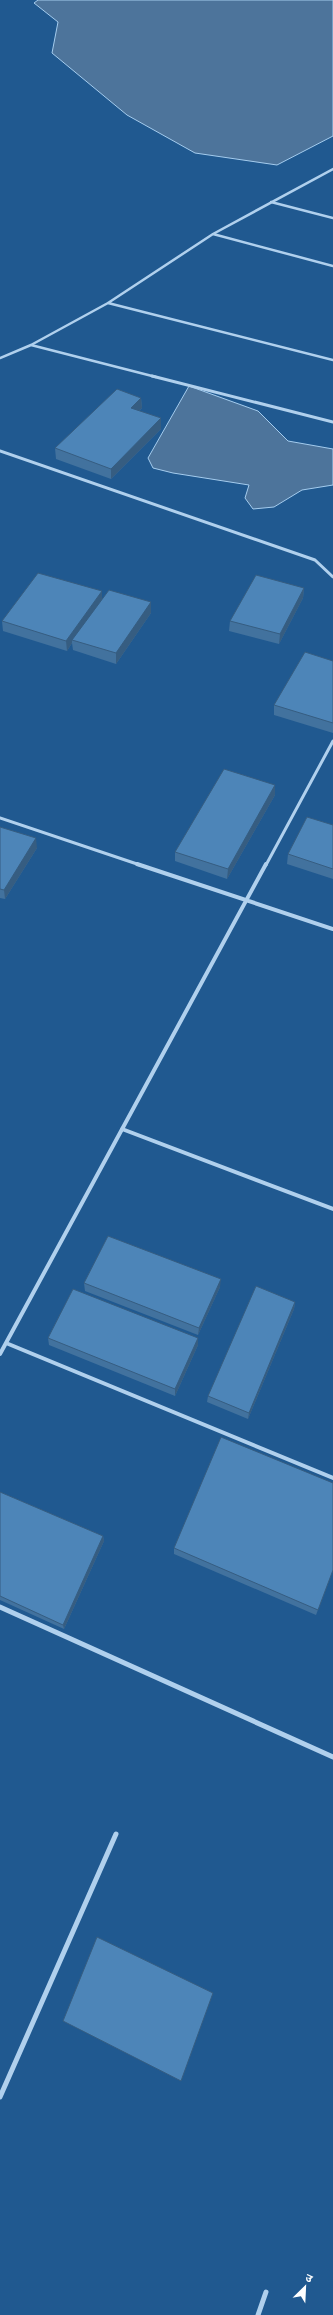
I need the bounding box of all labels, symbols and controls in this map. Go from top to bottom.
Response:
north arrow [285,2267,325,2307]
text: उ [303,2269,316,2286]

